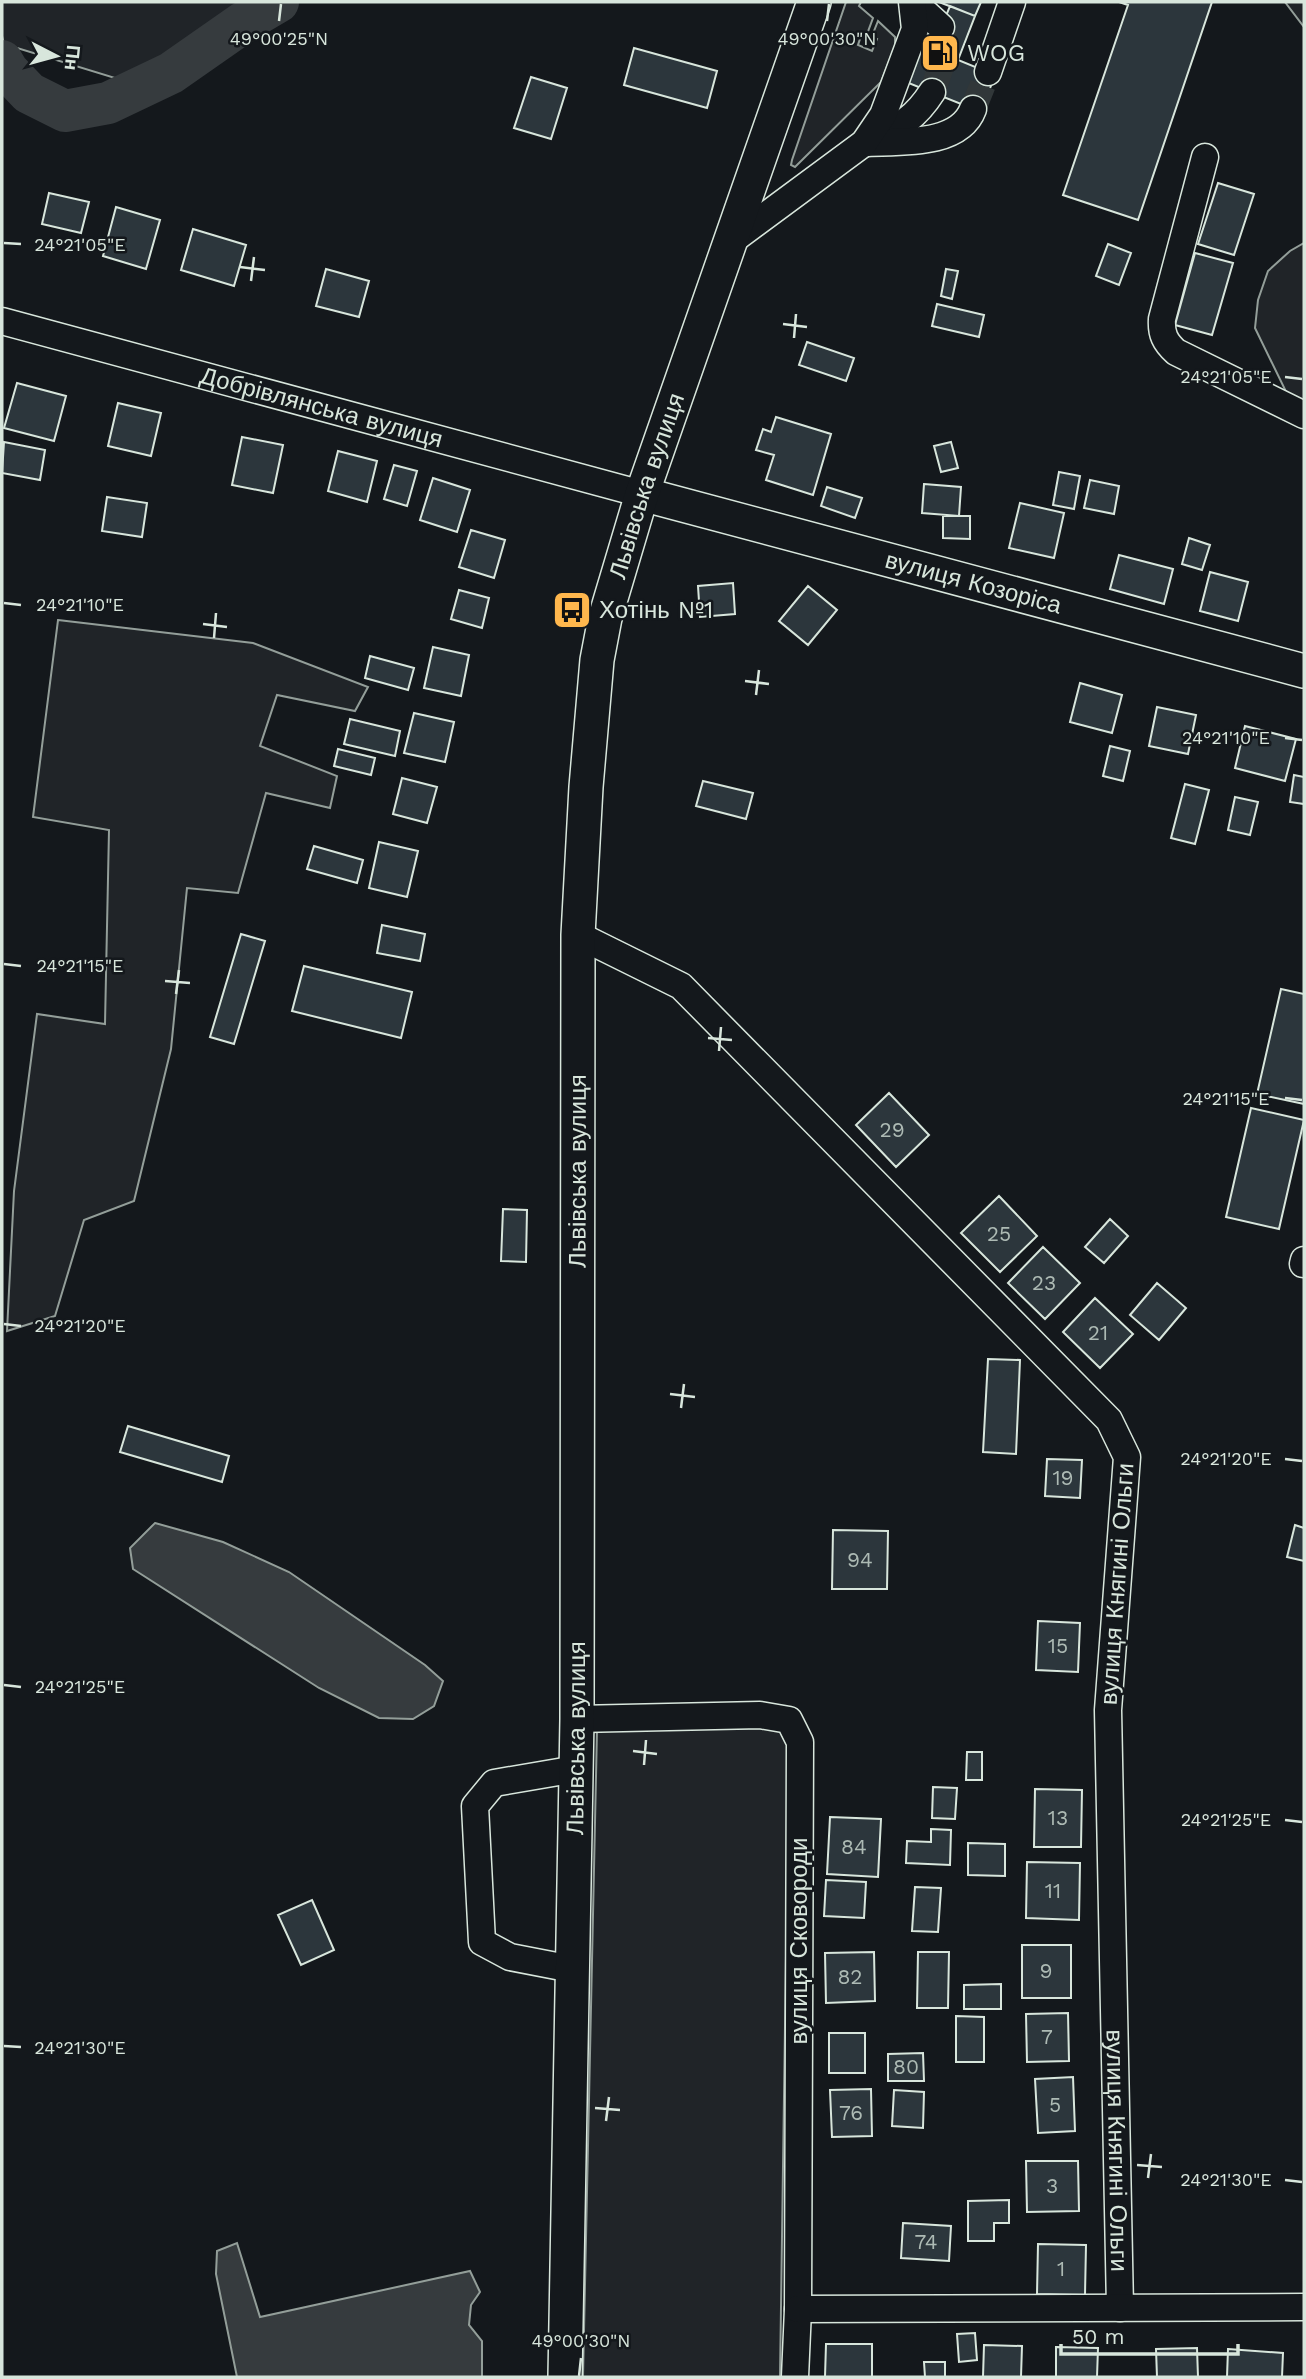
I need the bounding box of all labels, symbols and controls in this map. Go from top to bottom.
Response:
north arrow [21,21,91,91]
text: 49°00'25"N [230,28,328,49]
text: 49°00'30"N [777,28,877,49]
fuel station icon: WOG [919,32,961,74]
place label: WOG [967,39,1025,67]
text: Пн [60,44,85,71]
text: 24°21'05"E [34,234,126,255]
street label: Добрівлянська вулиця [197,361,446,453]
text: 24°21'05"E [1180,366,1272,387]
street label: Львівська вулиця [603,389,690,582]
street label: вулиця Козоріса [882,546,1065,620]
bus stop icon: Хотінь №1 [551,589,593,631]
text: 24°21'10"E [36,594,124,615]
place label: Хотінь №1 [599,596,713,624]
text: 24°21'10"E [1182,727,1270,748]
text: 24°21'15"E [36,955,124,976]
street label: Львівська вулиця [564,1074,592,1268]
text: 24°21'15"E [1182,1088,1270,1109]
house number: 29 [879,1117,905,1142]
house number: 25 [987,1221,1011,1246]
house number: 23 [1032,1270,1056,1295]
text: 24°21'20"E [34,1315,126,1336]
house number: 21 [1088,1320,1108,1345]
text: 24°21'20"E [1180,1448,1272,1469]
street label: вулиця Княгині Ольги [1095,1462,1139,1706]
house number: 19 [1052,1465,1074,1490]
house number: 94 [847,1547,873,1572]
house number: 15 [1048,1633,1068,1658]
street label: Львівська вулиця [561,1641,591,1835]
text: 24°21'25"E [35,1676,125,1697]
house number: 13 [1048,1805,1068,1830]
text: 24°21'25"E [1181,1809,1271,1830]
house number: 84 [841,1834,867,1859]
street label: вулиця Сковороди [785,1838,813,2044]
house number: 11 [1045,1878,1061,1903]
house number: 9 [1040,1958,1052,1983]
house number: 82 [837,1964,863,1989]
house number: 7 [1041,2024,1053,2049]
street label: вулиця Княгині Ольги [1100,2029,1133,2272]
text: 24°21'30"E [34,2037,126,2058]
house number: 80 [893,2054,919,2079]
house number: 5 [1049,2092,1061,2117]
house number: 76 [839,2100,863,2125]
text: 24°21'30"E [1180,2169,1272,2190]
house number: 3 [1046,2173,1058,2198]
house number: 74 [914,2229,938,2254]
house number: 1 [1057,2256,1065,2281]
scale bar [1061,2312,1238,2356]
text: 50 m [1072,2324,1124,2349]
text: 49°00'30"N [531,2330,631,2351]

